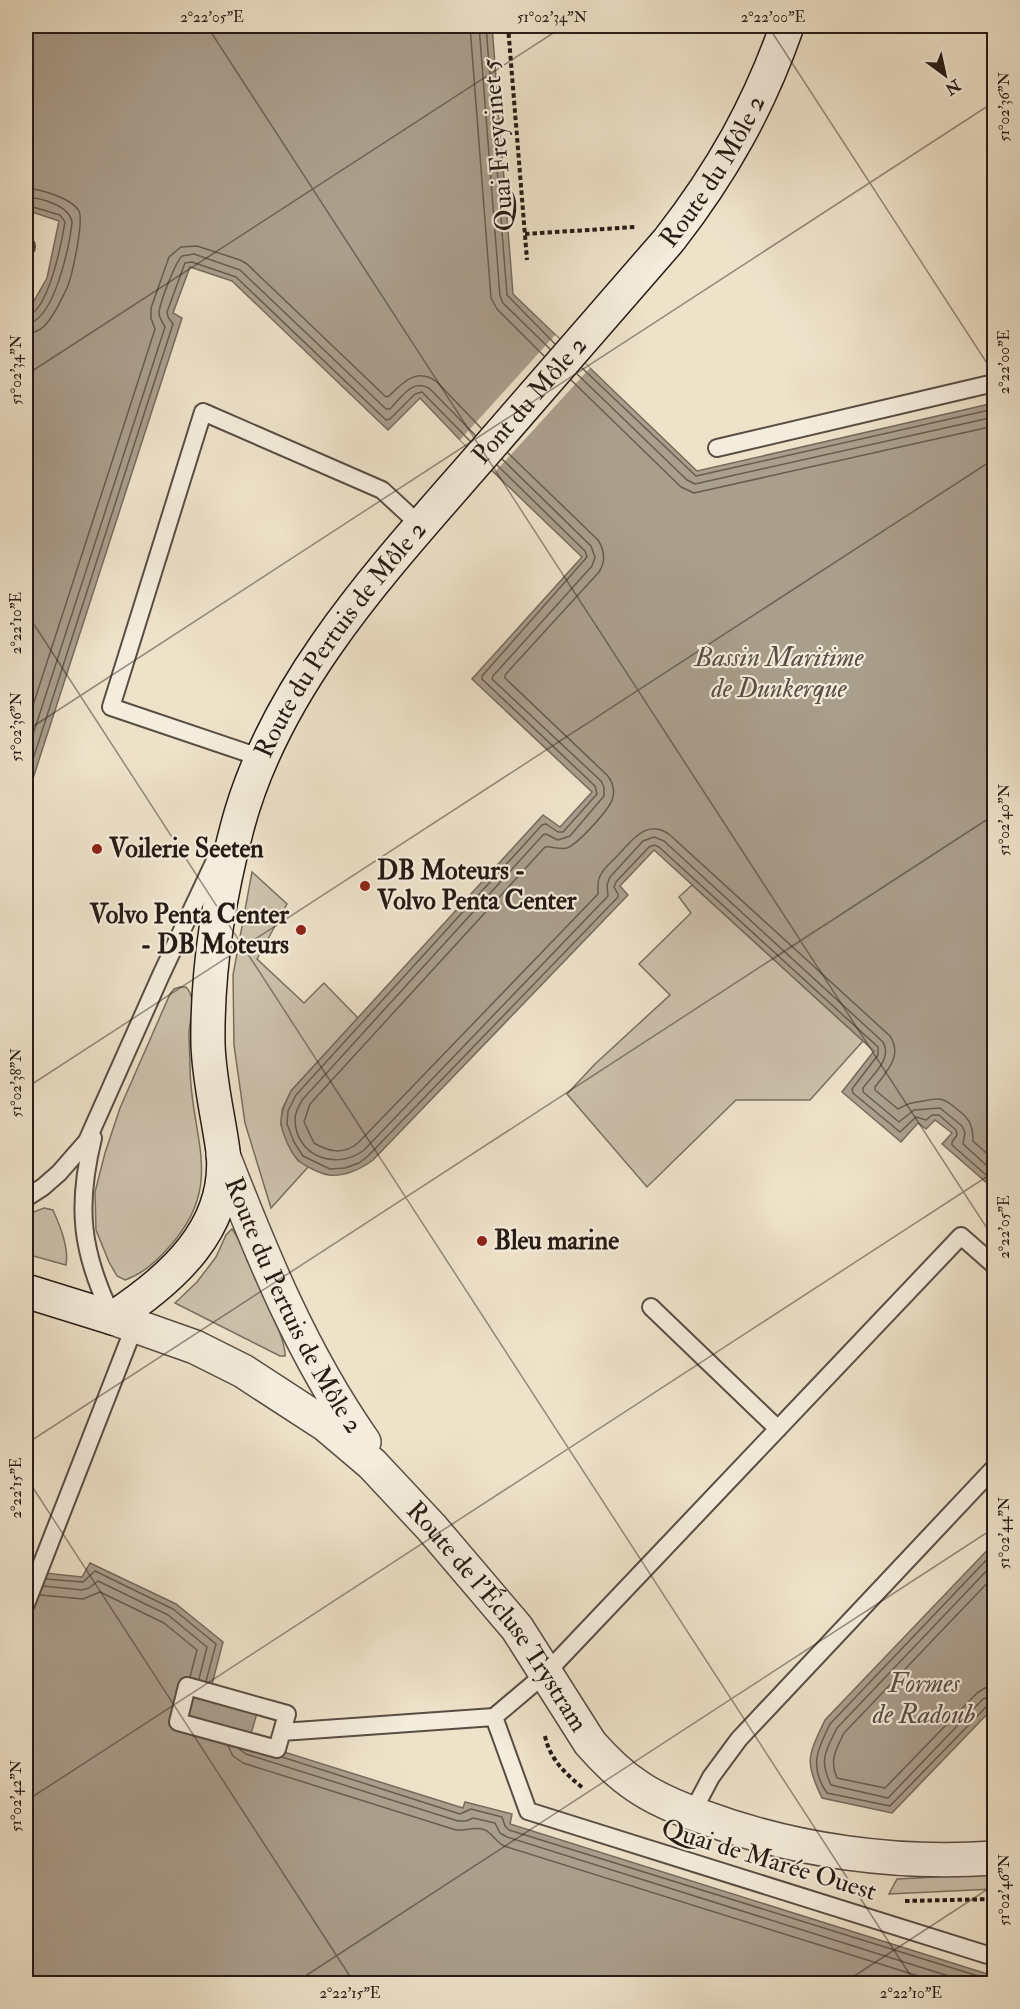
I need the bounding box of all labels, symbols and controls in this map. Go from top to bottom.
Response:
text: 2°22'05"E [180,8,244,27]
text: 51°02'34"N [517,8,588,27]
text: 2°22'00"E [741,8,806,27]
north arrow [915,45,975,105]
street label: Quai Freycinet 5 [474,57,521,232]
text: 51°02'36"N [995,72,1014,142]
text: N [941,74,965,99]
street label: Route du Môle 2 [653,90,772,254]
text: 2°22'00"E [995,329,1014,394]
street label: Pont du Môle 2 [465,330,594,471]
text: 51°02'34"N [7,334,26,405]
street label: Route du Pertuis de Môle 2 [248,514,433,763]
text: 2°22'10"E [7,592,26,654]
water label: Bassin Maritime de Dunkerque [693,641,864,705]
text: 51°02'36"N [7,692,26,762]
text: 51°02'40"N [995,783,1014,856]
place label: Voilerie Seeten [108,833,264,865]
marker: Voilerie Seeten [90,842,104,856]
place label: DB Moteurs - Volvo Penta Center [376,855,577,917]
marker: DB Moteurs - Volvo Penta Center [358,879,372,893]
place label: Volvo Penta Center - DB Moteurs [88,899,289,961]
marker: Volvo Penta Center - DB Moteurs [294,923,308,937]
text: 51°02'38"N [7,1048,26,1118]
street label: Route du Pertuis de Môle 2 [217,1173,369,1439]
text: 2°22'05"E [995,1195,1014,1259]
place label: Bleu marine [494,1225,619,1257]
marker: Bleu marine [475,1234,489,1248]
text: 2°22'15"E [7,1457,26,1519]
street label: Route de l'Écluse Trystram [399,1495,595,1738]
text: 51°02'44"N [995,1496,1014,1569]
water label: Formes de Radoub [872,1667,975,1731]
text: 51°02'42"N [7,1759,26,1832]
street label: Quai de Marée Ouest [658,1812,880,1908]
text: 51°02'46"N [995,1853,1014,1926]
text: 2°22'15"E [319,1984,381,2003]
text: 2°22'10"E [880,1984,942,2003]

